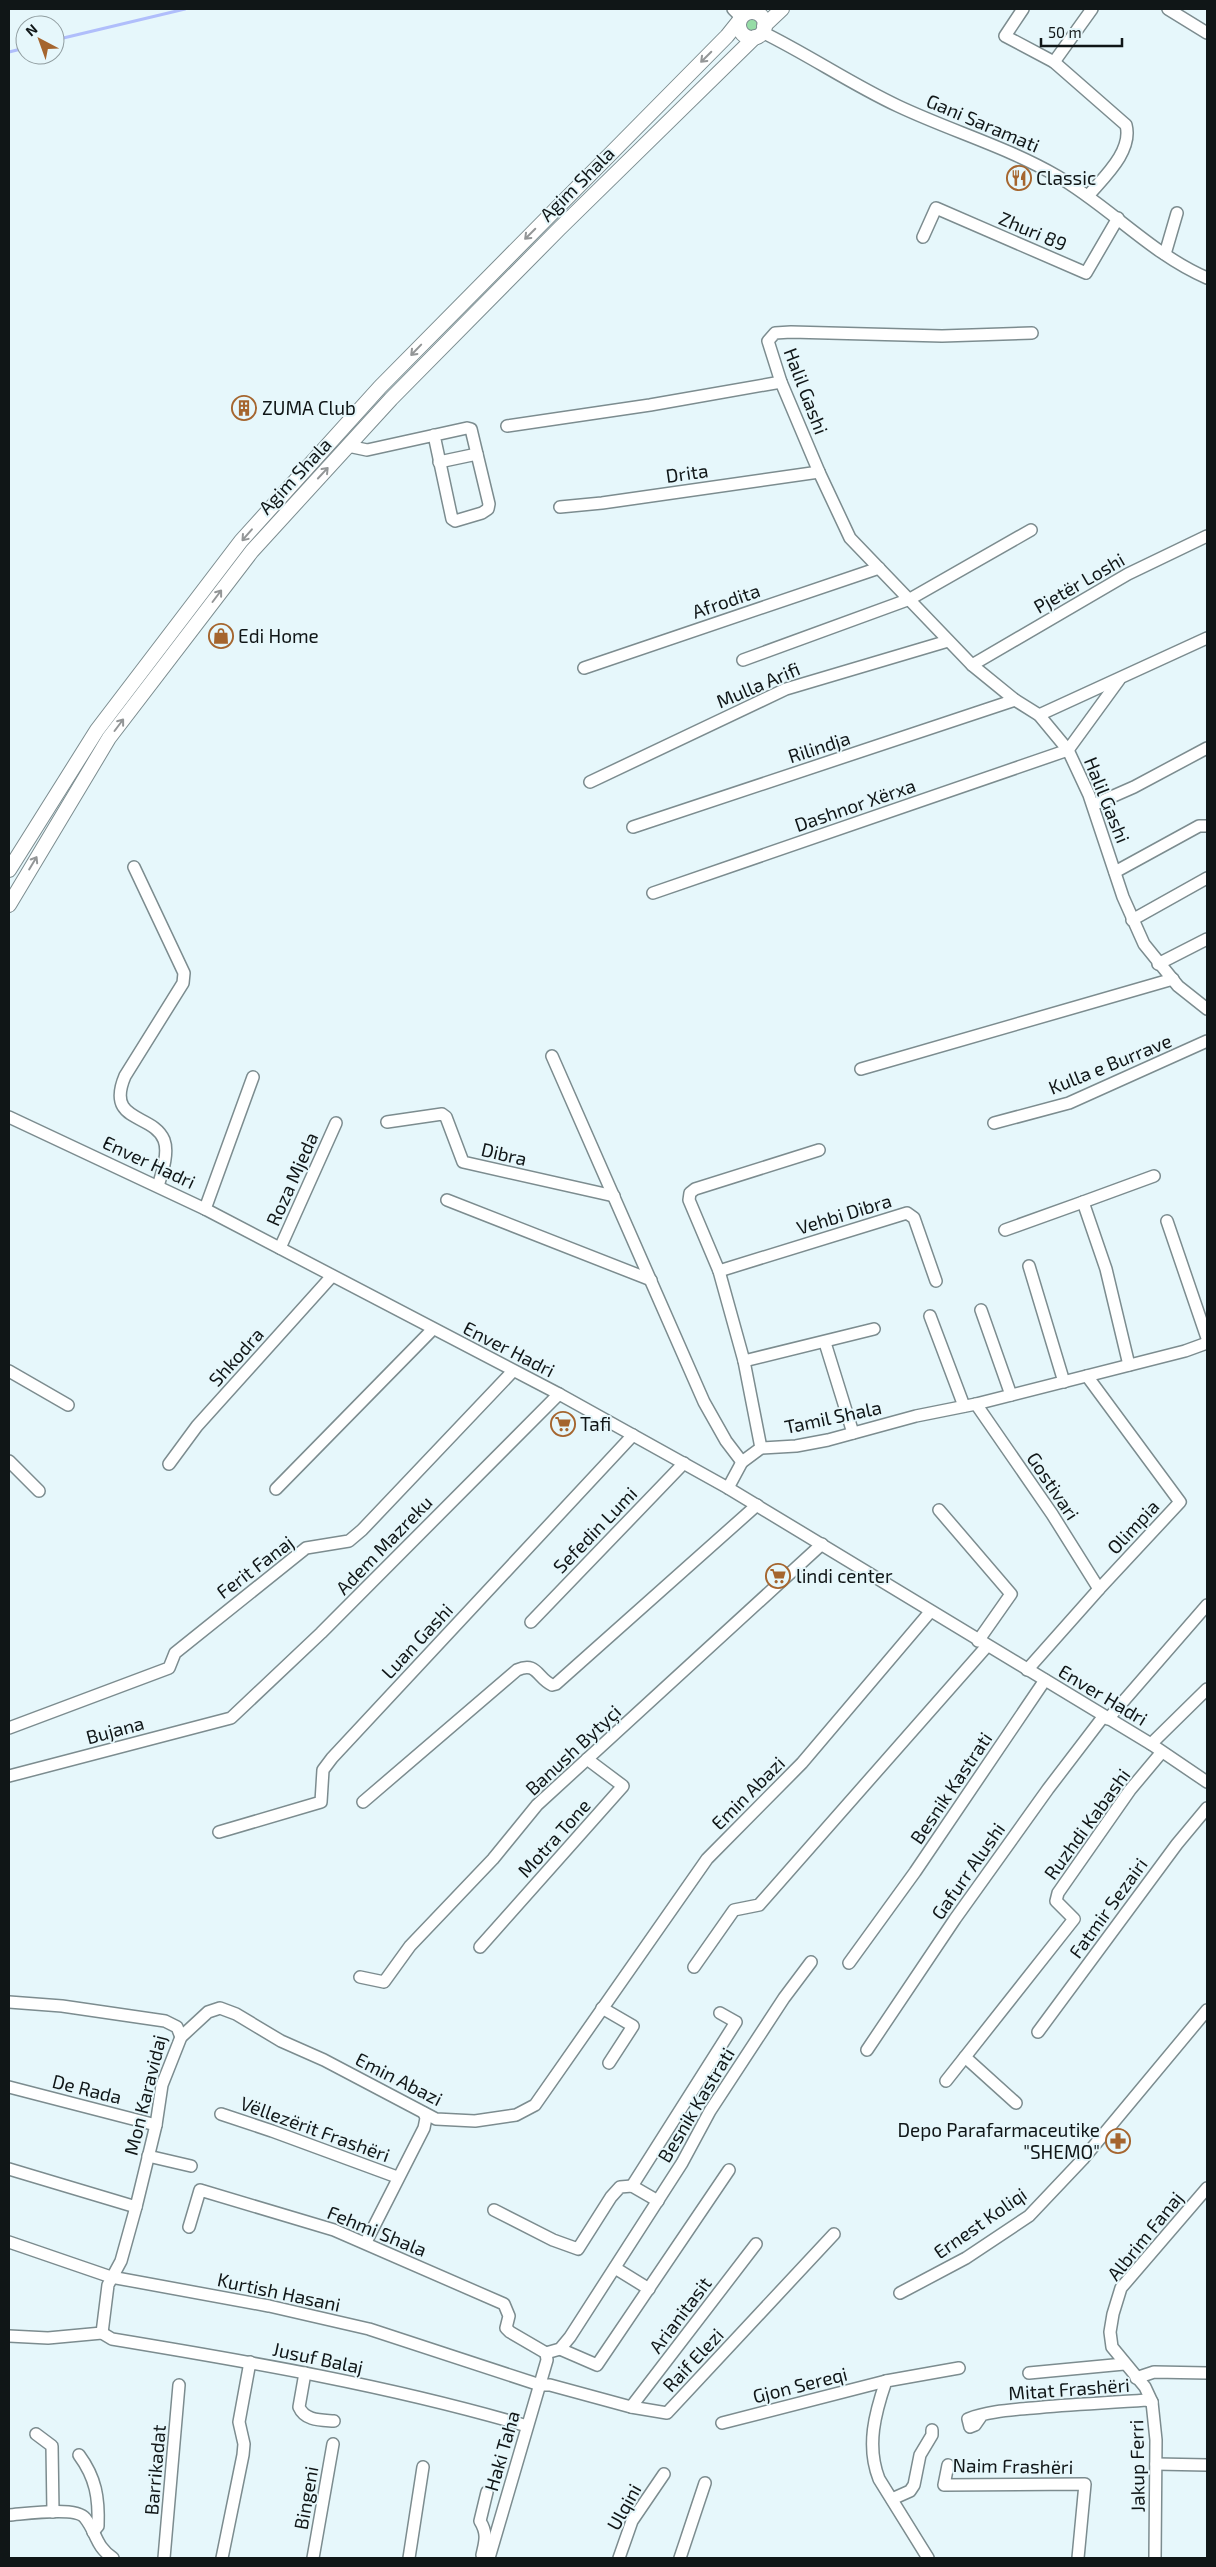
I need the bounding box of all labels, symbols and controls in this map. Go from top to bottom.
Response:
north arrow [15,15,65,65]
scale bar [1041,15,1122,47]
text: N [22,20,41,40]
text: 50 m [1048,23,1082,41]
one-way arrow [700,51,712,63]
street label: Gani Saramati [923,88,1043,157]
street label: Agim Shala [534,141,619,226]
restaurant icon: Classic [1006,165,1032,191]
place label: Classic [1036,166,1096,189]
street label: Zhuri 89 [996,206,1071,255]
one-way arrow [524,228,536,240]
one-way arrow [410,344,422,356]
street label: Halil Gashi [779,344,833,437]
building icon: ZUMA Club [231,395,257,421]
place label: ZUMA Club [262,396,356,419]
street label: Agim Shala [253,433,336,519]
street label: Drita [664,458,710,487]
one-way arrow [317,466,329,479]
one-way arrow [242,528,253,541]
street label: Pjetër Loshi [1029,547,1128,618]
street label: Afrodita [689,578,763,623]
one-way arrow [212,590,223,603]
shop icon: Edi Home [208,623,234,649]
place label: Edi Home [238,624,319,647]
street label: Mulla Arifi [713,657,803,712]
one-way arrow [113,719,124,732]
street label: Rilindja [785,726,853,767]
street label: Halil Gashi [1080,753,1135,846]
street label: Dashnor Xërxa [791,773,918,836]
one-way arrow [28,856,38,870]
street label: Kulla e Burrave [1045,1028,1175,1099]
street label: Roza Mjeda [261,1129,322,1229]
street label: Enver Hadri [99,1130,199,1193]
street label: Dibra [479,1137,529,1170]
street label: Vehbi Dibra [794,1188,894,1239]
street label: Enver Hadri [460,1316,559,1381]
street label: Shkodra [203,1323,268,1391]
street label: Tamil Shala [782,1395,884,1438]
supermarket icon: Tafi [550,1411,576,1437]
place label: Tafi [580,1412,611,1435]
street label: Gostivari [1022,1447,1084,1524]
street label: Sefedin Lumi [548,1482,641,1578]
street label: Adem Mazreku [331,1490,437,1599]
street label: Olimpia [1102,1495,1164,1559]
street label: Ferit Fanaj [212,1530,298,1603]
supermarket icon: lindi center [765,1563,791,1589]
place label: lindi center [796,1564,893,1587]
street label: Luan Gashi [376,1598,457,1683]
street label: Enver Hadri [1055,1659,1152,1730]
street label: Banush Bytyçi [520,1700,626,1800]
street label: Bujana [83,1711,146,1748]
street label: Besnik Kastrati [905,1728,996,1848]
street label: Emin Abazi [706,1751,789,1834]
street label: Ruzhdi Kabashi [1039,1764,1135,1884]
street label: Motra Tone [512,1794,595,1882]
street label: Gafurr Alushi [926,1818,1009,1923]
street label: Fatmir Sezairi [1064,1853,1152,1962]
street label: Mon Karavidaj [118,2032,171,2157]
street label: Besnik Kastrati [652,2043,739,2166]
street label: Emin Abazi [352,2047,446,2110]
street label: De Rada [50,2069,124,2108]
street label: Vëllezërit Frashëri [237,2091,393,2166]
place label: Depo Parafarmaceutike "SHEMO" [897,2118,1100,2163]
pharmacy icon: Depo Parafarmaceutike "SHEMO" [1105,2128,1131,2154]
street label: Ernest Koliqi [929,2182,1031,2263]
street label: Albrim Fanaj [1102,2186,1188,2285]
street label: Fehmi Shala [324,2200,430,2261]
street label: Kurtish Hasani [215,2267,343,2316]
street label: Arianitasit [643,2272,716,2357]
street label: Raif Elezi [657,2323,728,2396]
street label: Jusuf Balaj [271,2337,365,2378]
street label: Gjon Sereqi [750,2362,850,2407]
street label: Mitat Frashëri [1007,2373,1130,2404]
street label: Haki Taha [479,2408,524,2494]
street label: Jakup Ferri [1124,2419,1149,2513]
street label: Barrikadat [139,2424,170,2516]
street label: Naim Frashëri [953,2453,1074,2478]
street label: Bingeni [289,2464,322,2531]
street label: Ulqini [601,2479,646,2534]

